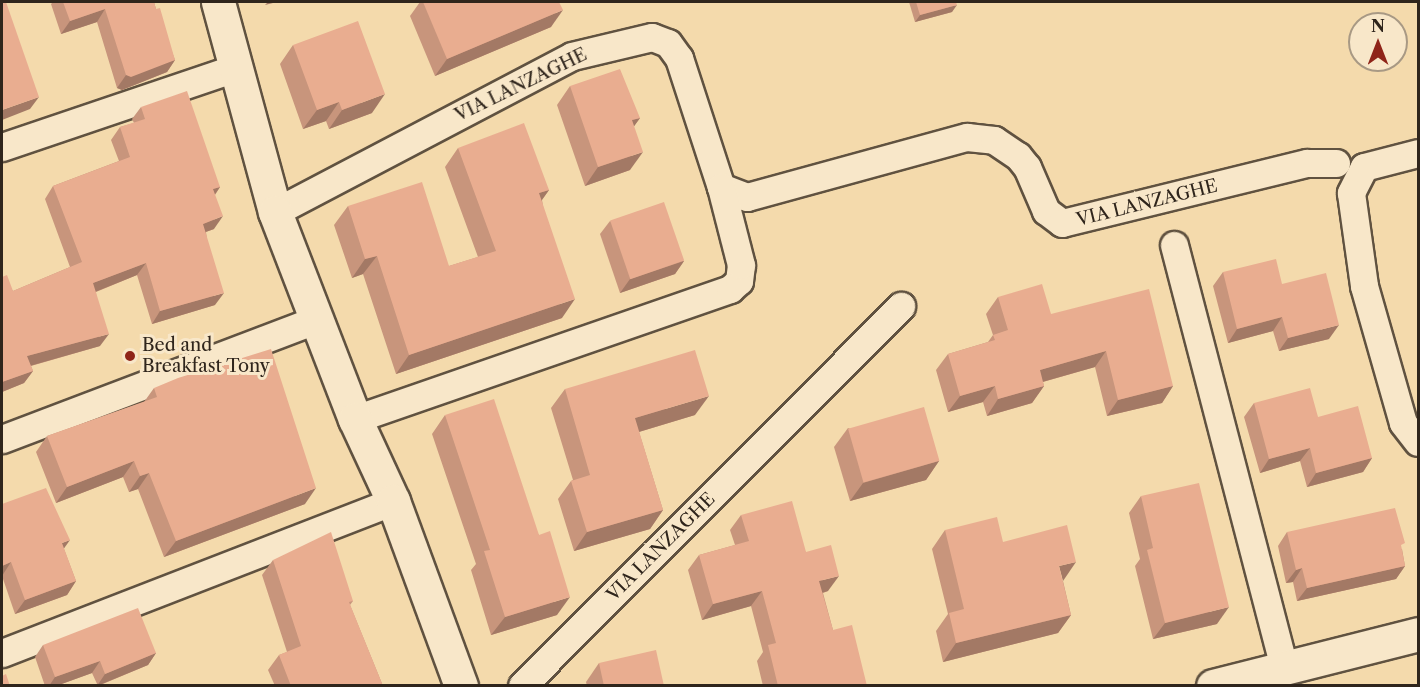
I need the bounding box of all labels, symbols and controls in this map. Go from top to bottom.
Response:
north arrow [1348,12,1408,72]
text: N [1371,16,1385,36]
street label: VIA LANZAGHE [451,43,591,127]
street label: VIA LANZAGHE [1074,175,1220,231]
place label: Bed and Breakfast Tony [142,335,270,378]
marker: Bed and Breakfast Tony [123,349,137,363]
street label: VIA LANZAGHE [602,488,720,606]

